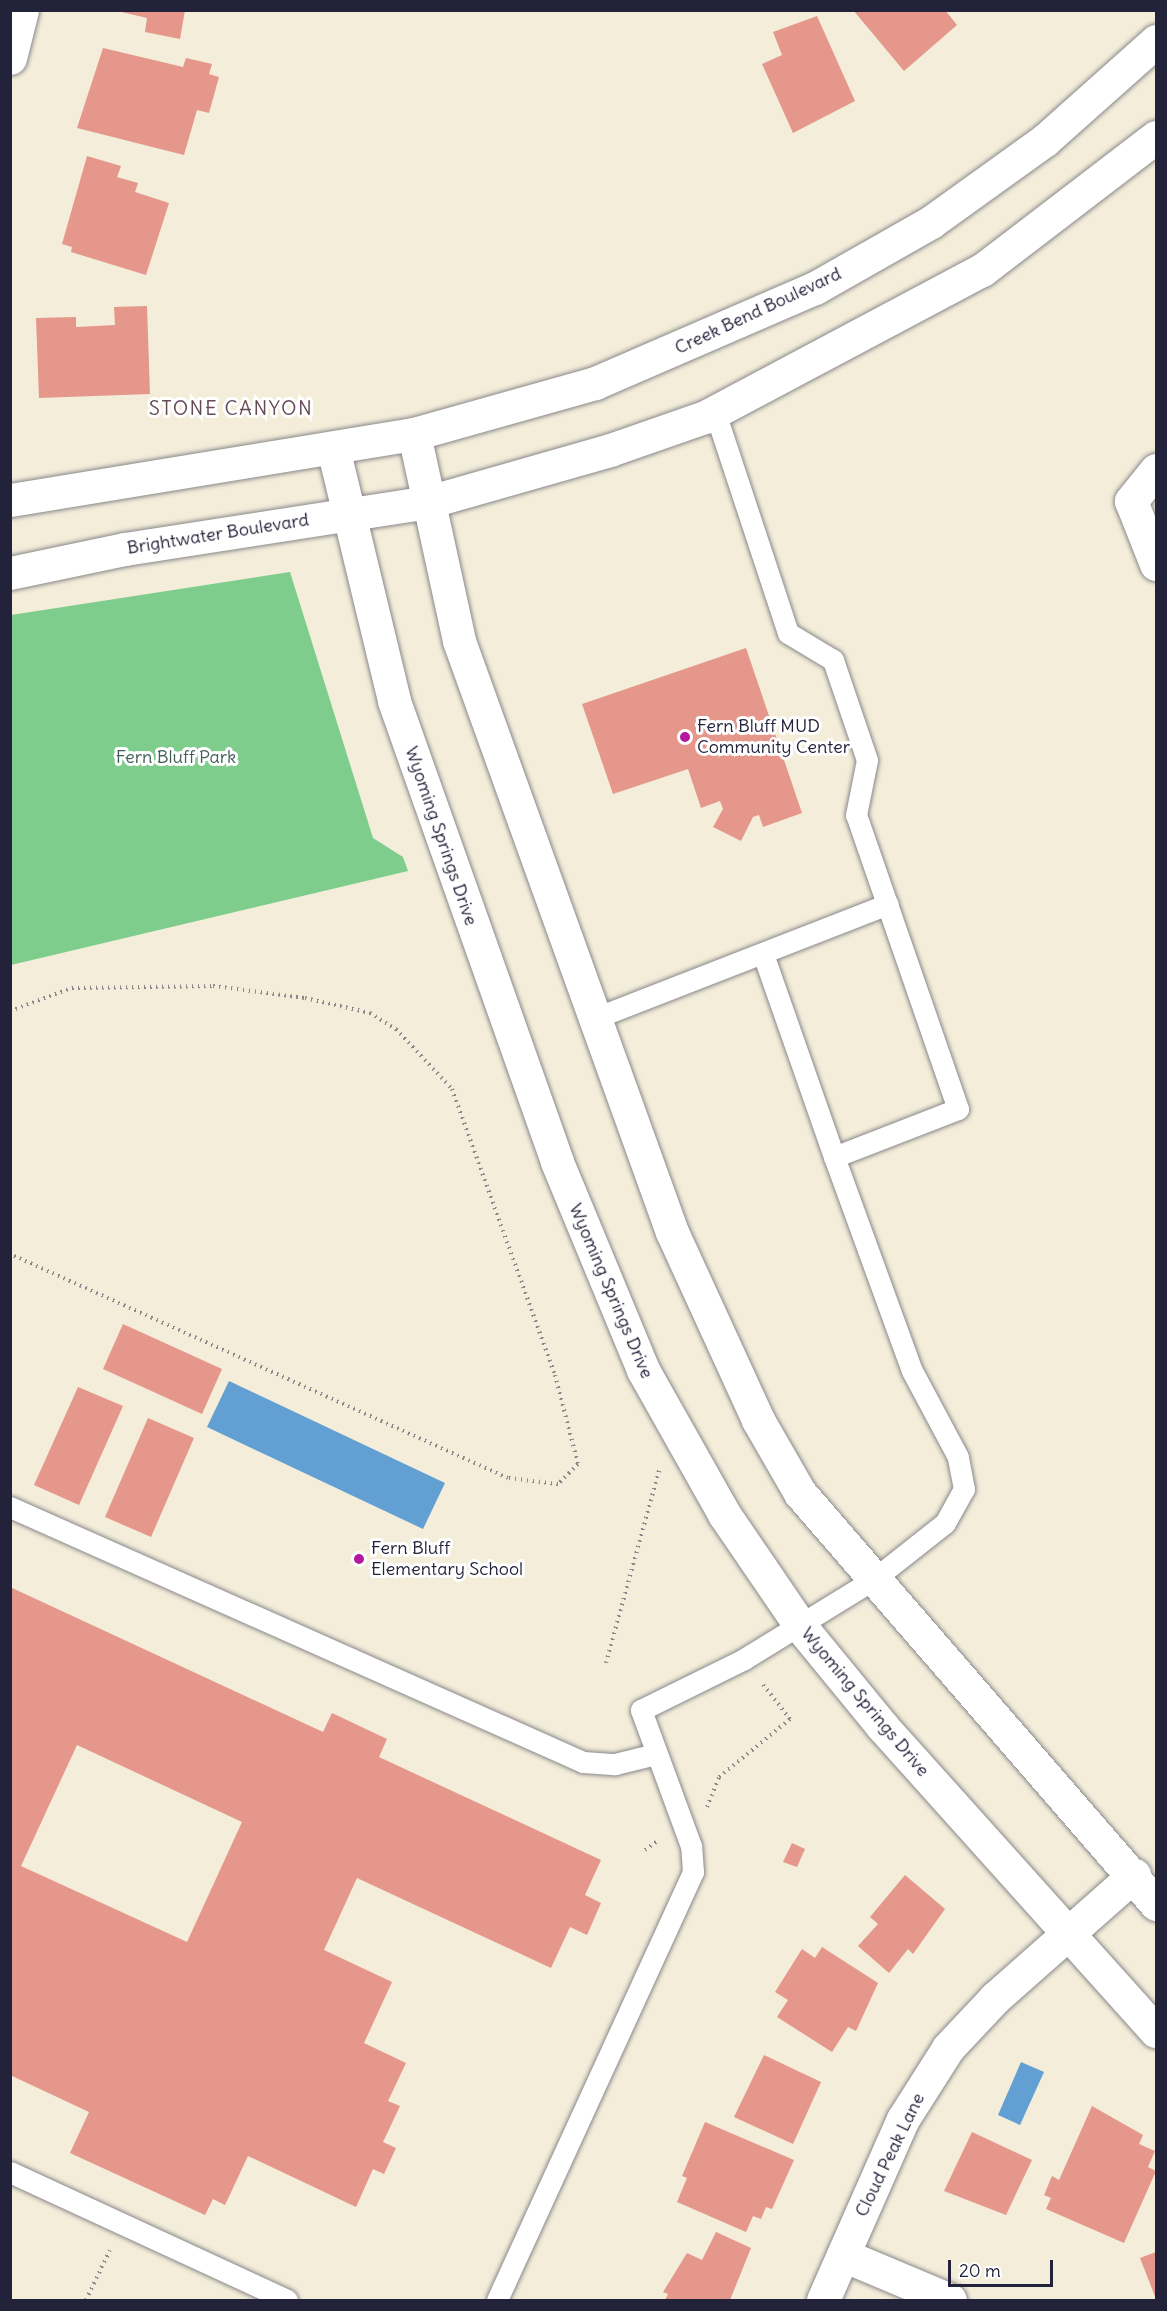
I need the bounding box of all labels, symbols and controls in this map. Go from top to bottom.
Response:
street label: Creek Bend Boulevard [671,263,845,359]
district label: STONE CANYON [149,395,313,419]
street label: Brightwater Boulevard [125,509,311,559]
place label: Fern Bluff MUD Community Center [697,716,850,758]
marker: Fern Bluff MUD Community Center [678,730,692,744]
street label: Wyoming Springs Drive [400,744,482,928]
park label: Fern Bluff Park [116,746,236,768]
street label: Wyoming Springs Drive [564,1200,658,1382]
place label: Fern Bluff Elementary School [371,1538,523,1580]
marker: Fern Bluff Elementary School [352,1552,366,1566]
street label: Wyoming Springs Drive [796,1623,934,1781]
street label: Cloud Peak Lane [851,2090,929,2220]
scale bar [951,2248,1056,2286]
text: 20 m [959,2259,1001,2282]

